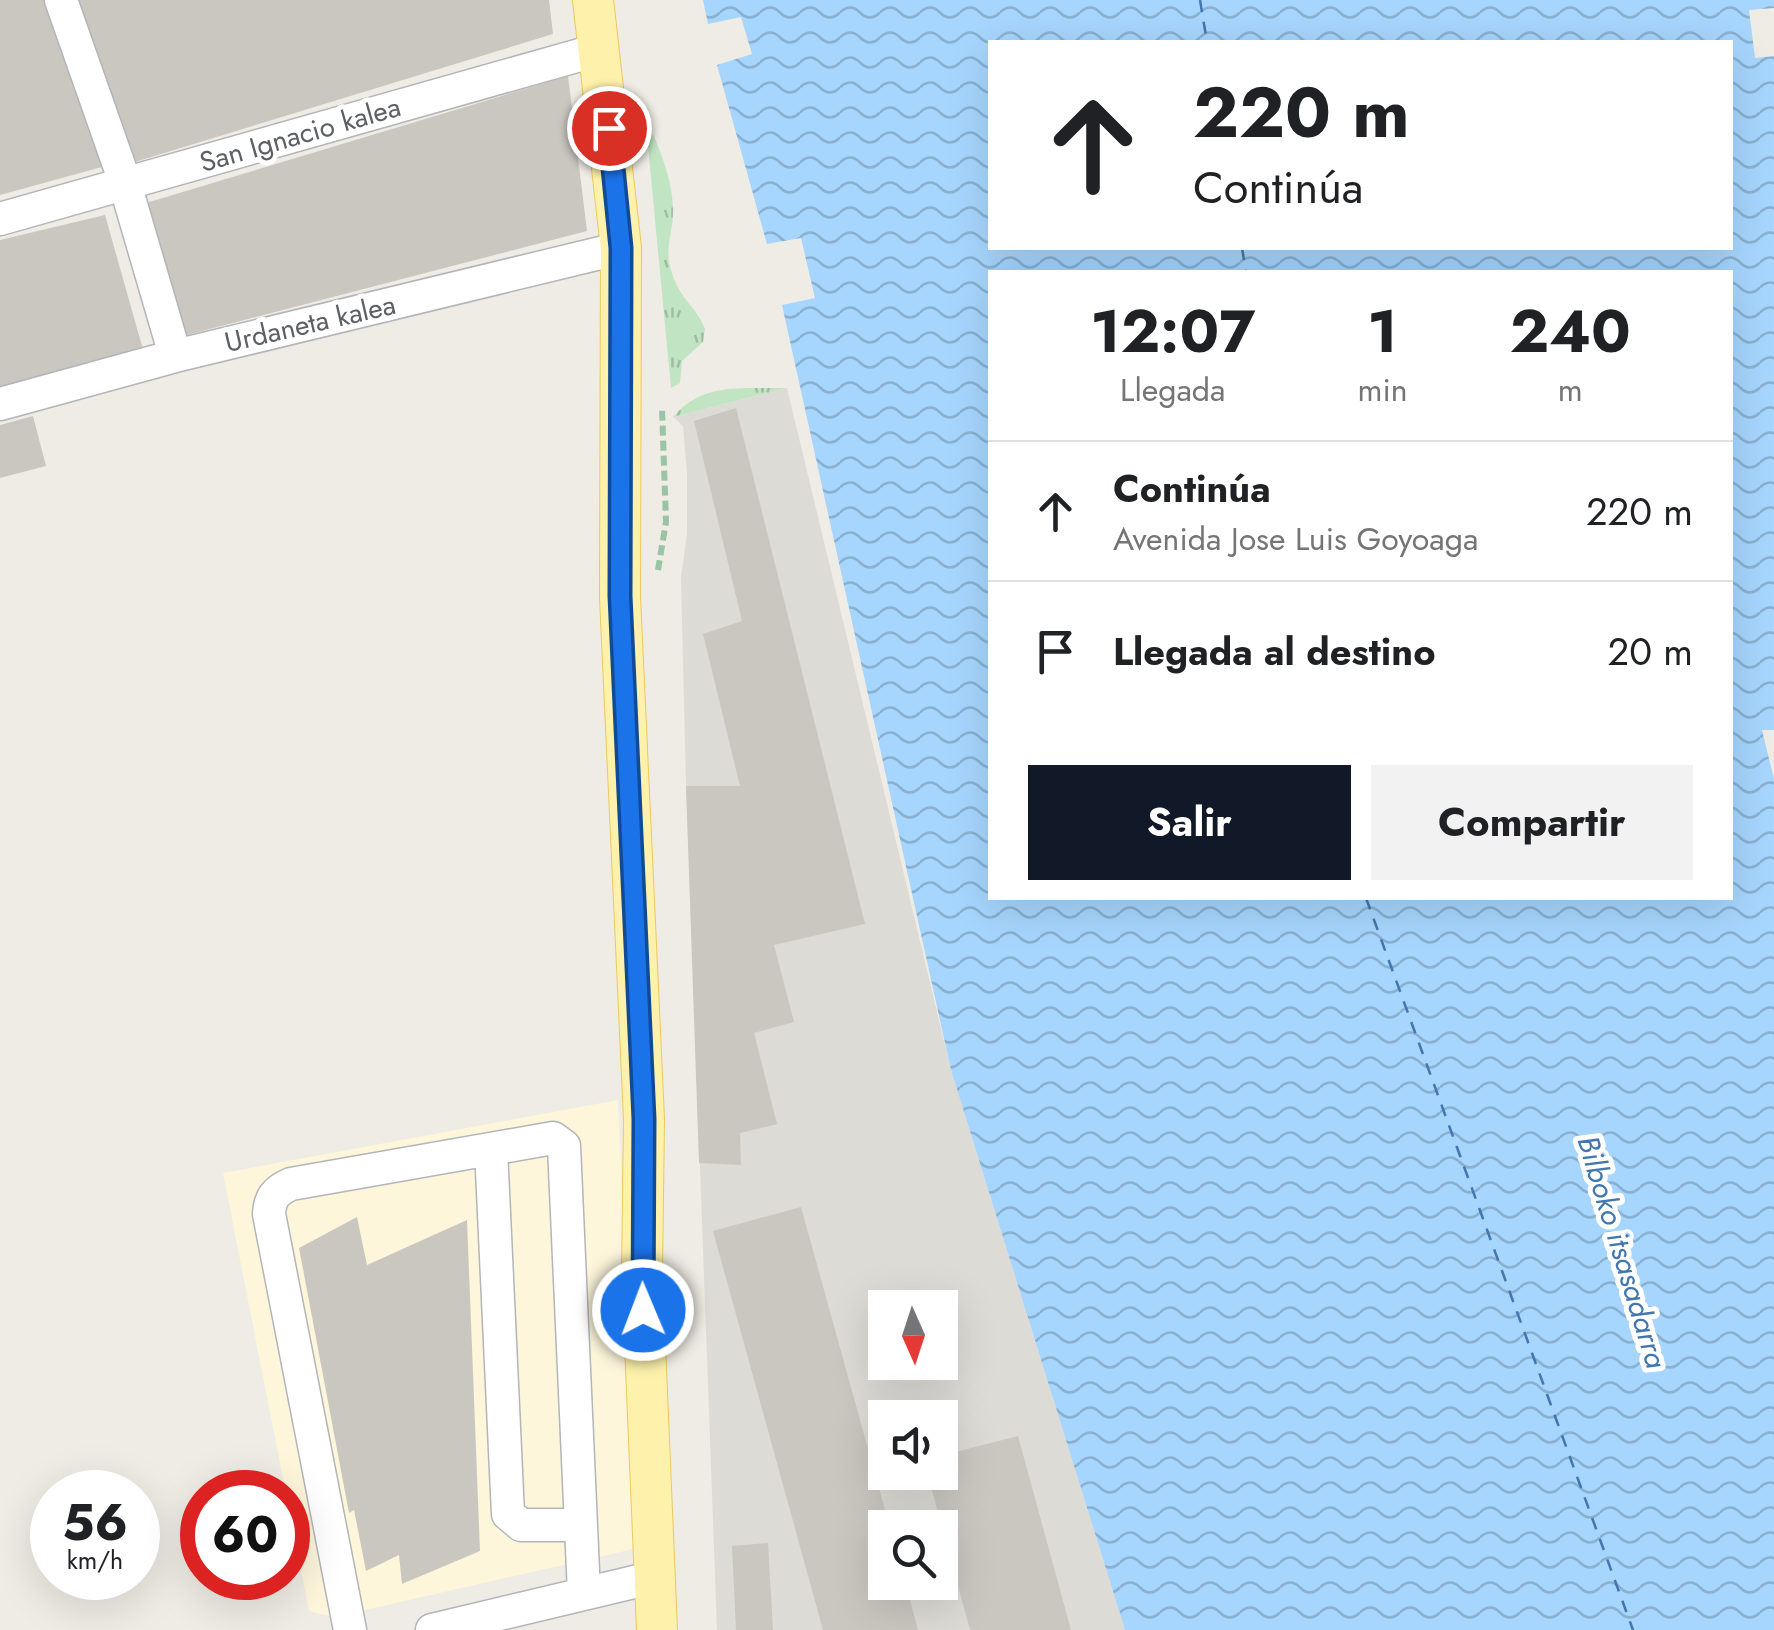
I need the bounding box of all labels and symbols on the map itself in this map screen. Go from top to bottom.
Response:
street label: San Ignacio kalea [195,86,405,183]
pin [567,86,652,171]
street label: Urdaneta kalea [221,284,400,363]
water label: Bilboko itsasadarra [1567,1130,1678,1374]
position arrow [591,1258,695,1362]
north arrow [868,1290,958,1380]
speed limit sign: 60 [180,1470,310,1600]

